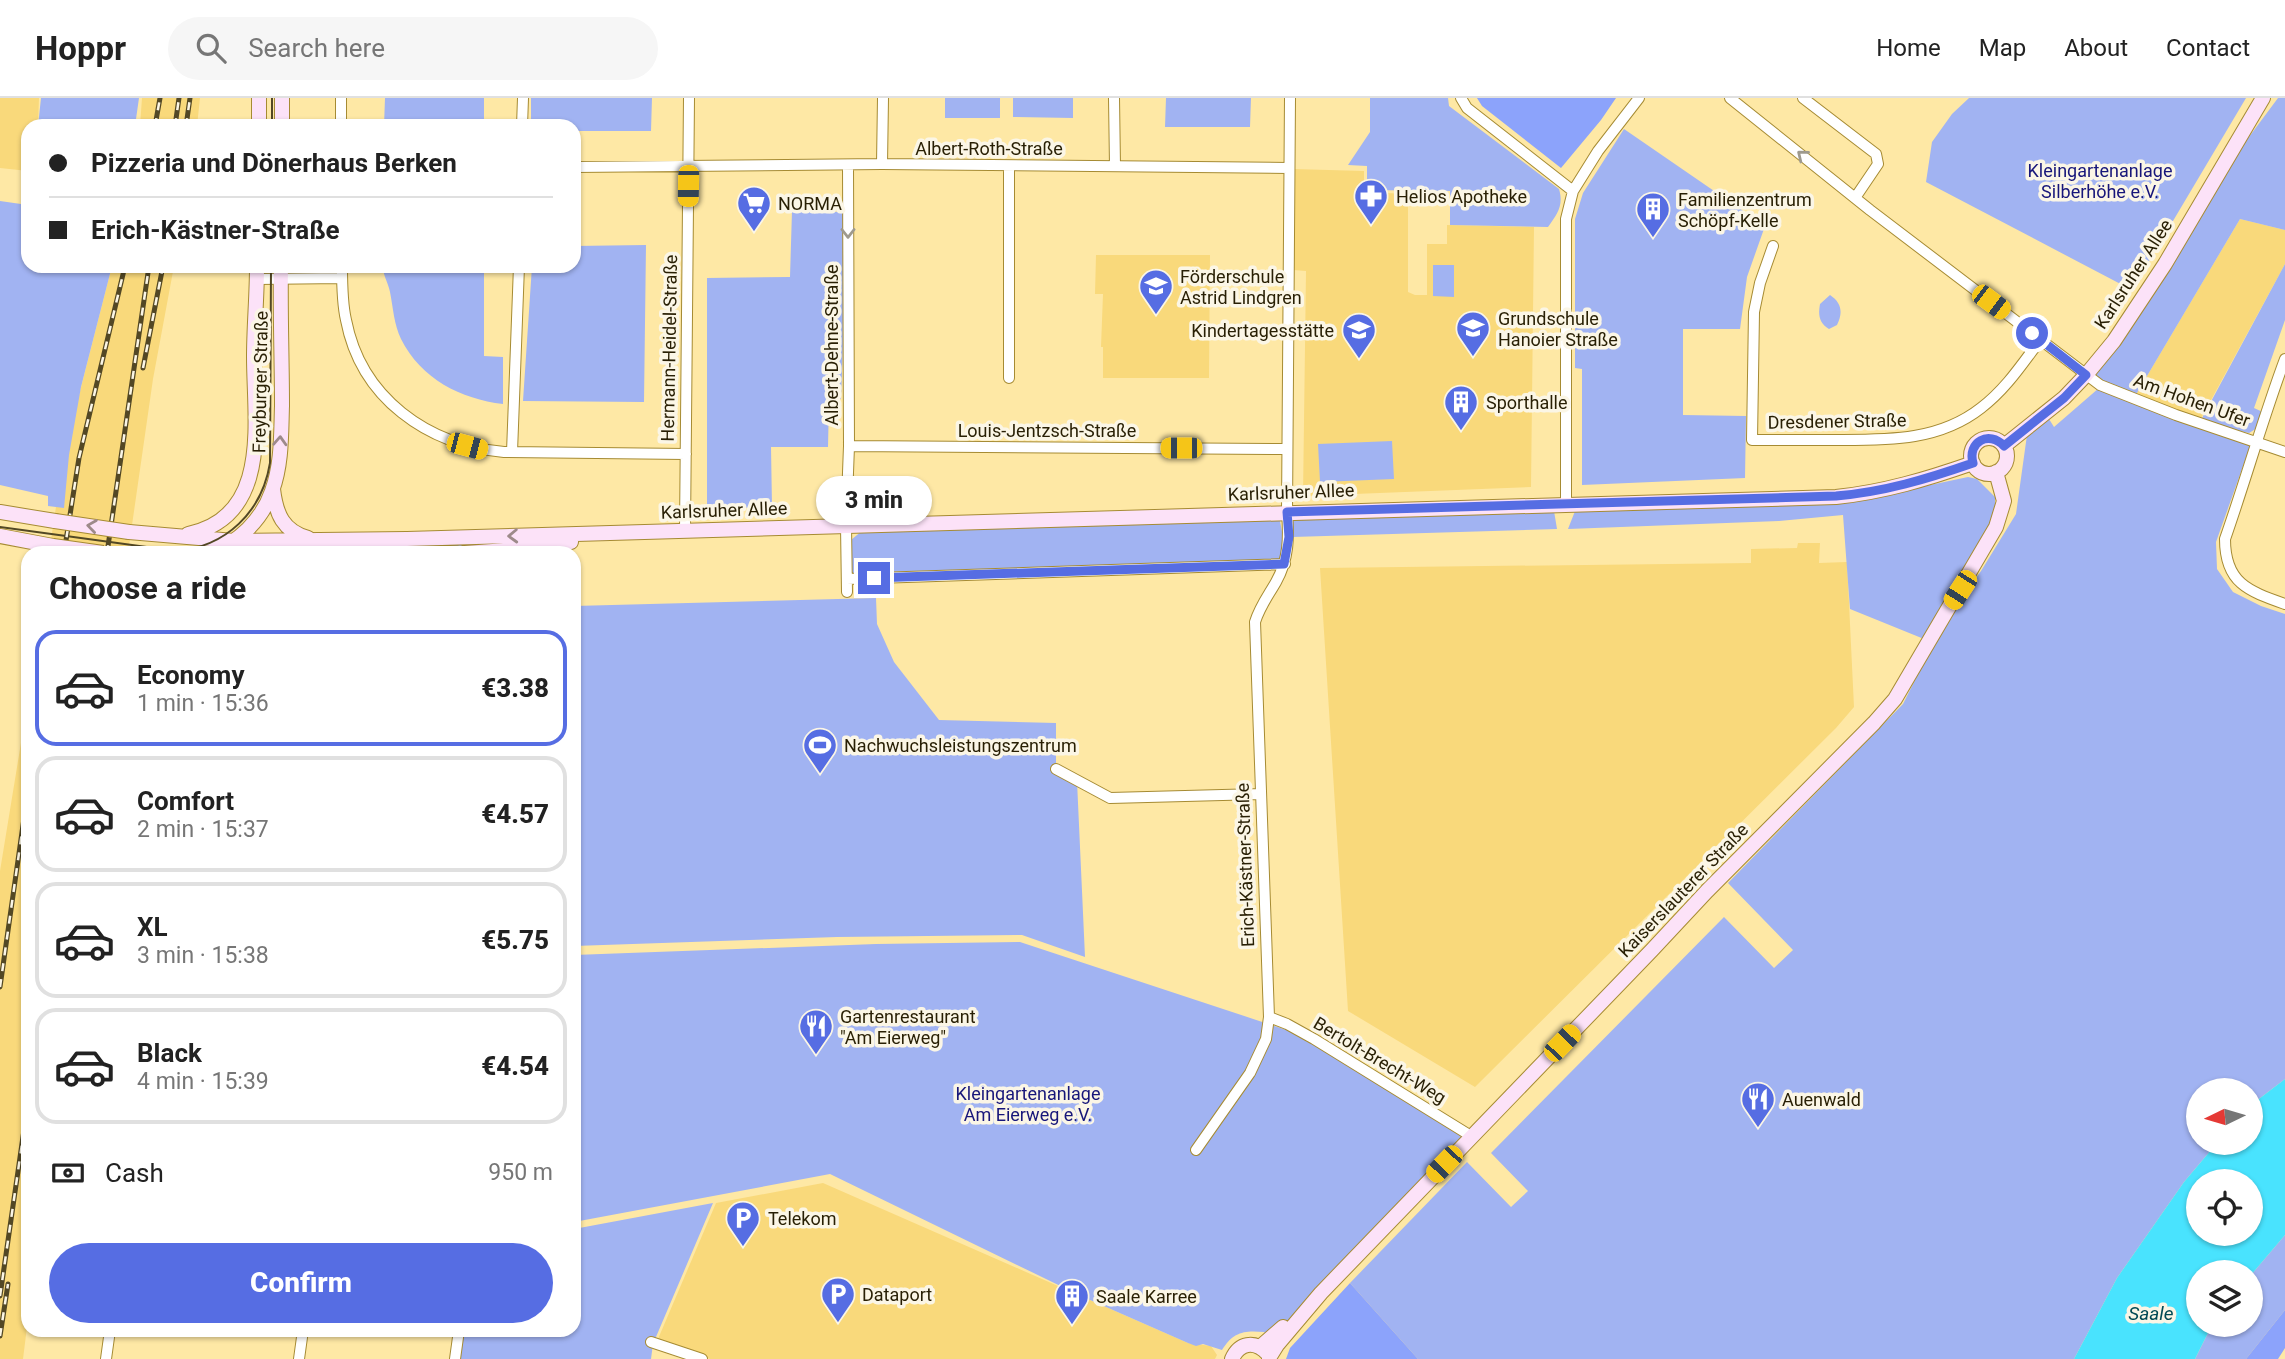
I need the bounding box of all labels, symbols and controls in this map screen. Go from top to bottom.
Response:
search box [168,17,658,80]
text: Hoppr [35,29,126,68]
icon: search [192,29,230,67]
text: Search here [248,33,385,63]
text: Home [1876,34,1941,62]
text: Map [1979,34,2026,62]
text: About [2064,34,2128,62]
text: Contact [2166,34,2250,62]
street label: Albert-Roth-Straße [915,138,1063,159]
text: Pizzeria und Dönerhaus Berken [91,148,457,178]
one-way arrow [1797,150,1809,163]
park label: Kleingartenanlage Silberhöhe e.V. [2028,160,2172,202]
car [678,165,699,207]
pharmacy icon: Helios Apotheke [1352,177,1390,226]
supermarket icon: NORMA [735,184,773,233]
place label: Helios Apotheke [1396,186,1527,207]
place label: Familienzentrum Schöpf-Kelle [1678,189,1812,231]
building icon: Familienzentrum Schöpf-Kelle [1634,190,1672,239]
place label: NORMA [778,193,842,214]
text: Erich-Kästner-Straße [91,215,340,245]
street label: Karlsruher Allee [2090,215,2176,333]
one-way arrow [840,229,856,239]
street label: Hermann-Heidel-Straße [657,254,681,442]
street label: Albert-Dehne-Straße [821,264,842,426]
place label: Förderschule Astrid Lindgren [1180,266,1302,308]
school or university icon: Förderschule Astrid Lindgren [1137,267,1175,316]
car [1968,281,2015,323]
place label: Grundschule Hanoier Straße [1498,308,1618,350]
school or university icon: Grundschule Hanoier Straße [1454,309,1492,358]
street label: Freyburger Straße [248,311,272,453]
school or university icon: Kindertagesstätte [1340,311,1378,360]
route start [2016,317,2048,349]
place label: Kindertagesstätte [1191,320,1334,341]
street label: Am Hohen Ufer [2131,369,2253,431]
building icon: Sporthalle [1442,383,1480,432]
place label: Sporthalle [1486,392,1568,413]
street label: Dresdener Straße [1767,409,1907,433]
street label: Louis-Jentzsch-Straße [958,420,1136,441]
car [444,430,491,462]
one-way arrow [273,436,288,447]
car [1161,438,1203,459]
callout: 3 min [816,476,932,526]
street label: Karlsruher Allee [1227,479,1355,505]
text: 3 min [845,487,903,514]
street label: Karlsruher Allee [660,497,788,523]
one-way arrow [86,519,98,534]
one-way arrow [508,528,519,543]
route end [858,562,890,594]
car [1940,567,1981,613]
text: Choose a ride [49,569,246,607]
icon: car [53,657,116,720]
text: Economy [137,660,244,690]
text: €3.38 [481,673,549,703]
text: 1 min · 15:36 [137,690,269,717]
sports icon: Nachwuchsleistungszentrum [801,726,839,775]
place label: Nachwuchsleistungszentrum [844,735,1077,756]
icon: car [53,783,116,846]
street label: Erich-Kästner-Straße [1232,783,1258,947]
text: Comfort [137,786,234,816]
text: €4.57 [481,799,549,829]
text: 2 min · 15:37 [137,816,269,843]
street label: Kaiserslauterer Straße [1614,819,1752,961]
icon: car [53,909,116,972]
text: XL [137,912,168,942]
text: €5.75 [481,925,549,955]
text: 3 min · 15:38 [137,942,269,969]
place label: Gartenrestaurant "Am Eierweg" [840,1006,976,1048]
restaurant icon: Gartenrestaurant "Am Eierweg" [797,1007,835,1056]
street label: Bertolt-Brecht-Weg [1310,1012,1450,1108]
car [1540,1021,1585,1065]
icon: car [53,1035,116,1098]
text: Black [137,1038,202,1068]
text: €4.54 [481,1051,549,1081]
text: 4 min · 15:39 [137,1068,269,1095]
north arrow [2186,1078,2263,1155]
map controls [2186,1078,2263,1337]
restaurant icon: Auenwald [1739,1080,1777,1129]
park label: Kleingartenanlage Am Eierweg e.V. [956,1083,1100,1125]
place label: Auenwald [1782,1089,1861,1110]
car [1422,1142,1467,1186]
icon: cash [49,1154,87,1192]
text: Cash [105,1158,164,1188]
text: 950 m [488,1159,553,1186]
button: locate [2186,1169,2263,1246]
parking icon: Telekom [724,1199,762,1248]
place label: Telekom [768,1208,837,1229]
button: Confirm [49,1243,553,1323]
button: layers [2186,1260,2263,1337]
parking icon: Dataport [819,1275,857,1324]
building icon: Saale Karree [1053,1277,1091,1326]
place label: Dataport [862,1284,932,1305]
place label: Saale Karree [1096,1286,1197,1307]
water label: Saale [2128,1302,2174,1325]

